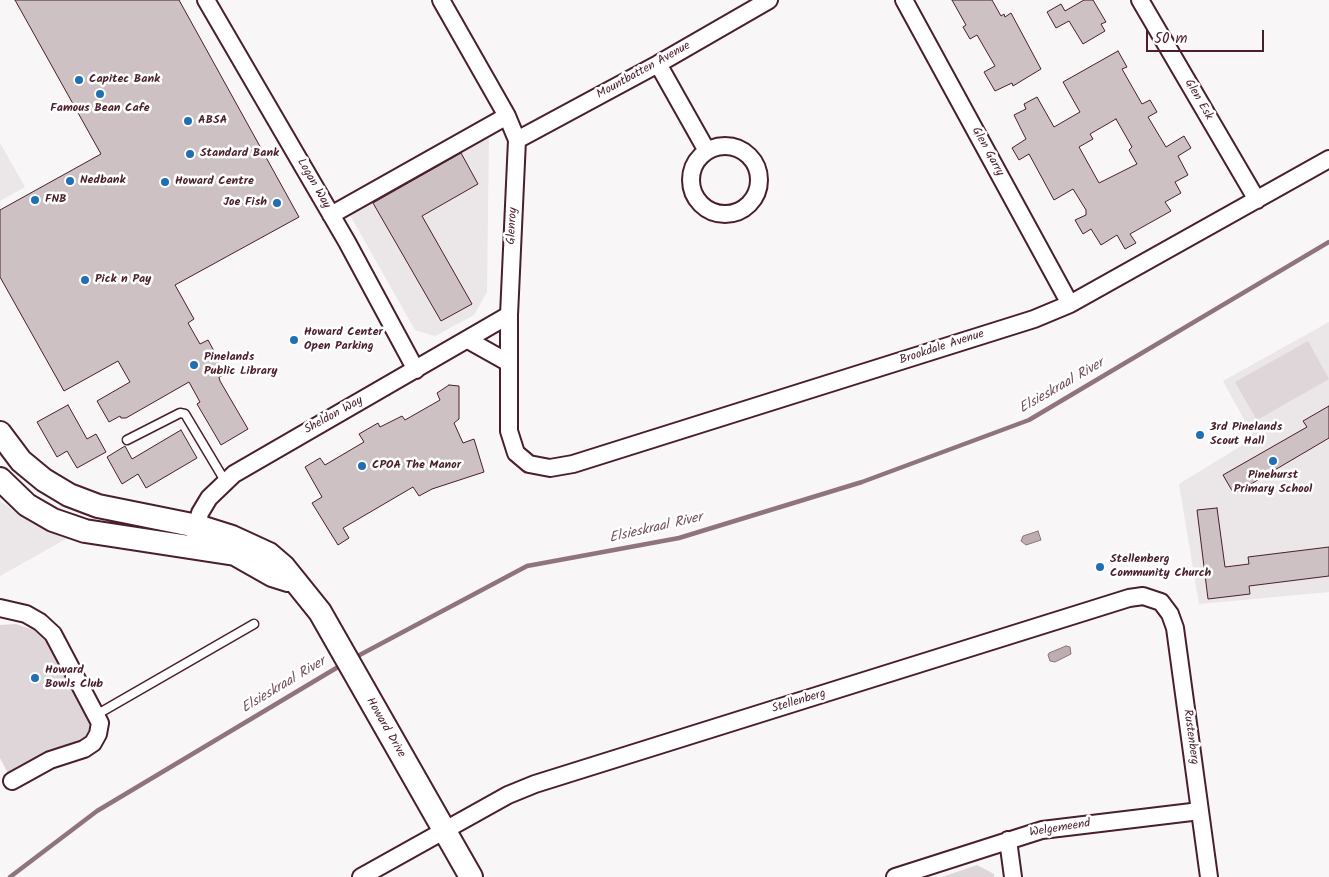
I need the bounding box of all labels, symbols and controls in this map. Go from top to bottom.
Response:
scale bar [1149,20,1266,52]
text: 50 m [1154,27,1188,51]
street label: Mountbatten Avenue [595,39,693,103]
place label: Capitec Bank [89,73,160,87]
marker: Capitec Bank [73,74,85,86]
street label: Glen Esk [1181,77,1215,123]
marker: Famous Bean Cafe [94,88,106,100]
place label: Famous Bean Cafe [50,102,150,116]
place label: ABSA [198,114,227,128]
marker: ABSA [182,115,194,127]
street label: Glen Garry [968,125,1006,179]
place label: Standard Bank [200,147,279,161]
marker: Standard Bank [184,148,196,160]
street label: Logan Way [293,157,333,211]
place label: Nedbank [80,174,125,188]
marker: Nedbank [64,175,76,187]
place label: Howard Centre [175,175,254,189]
marker: Howard Centre [159,176,171,188]
place label: FNB [45,193,67,207]
marker: FNB [29,194,41,206]
place label: Joe Fish [223,196,267,210]
marker: Joe Fish [271,197,283,209]
street label: Glenroy [505,207,521,245]
place label: Pick n Pay [95,273,151,287]
marker: Pick n Pay [79,274,91,286]
place label: Howard Center Open Parking [304,326,383,354]
street label: Brookdale Avenue [898,328,986,368]
marker: Howard Center Open Parking [288,334,300,346]
place label: Pinelands Public Library [204,351,278,379]
water label: Elsieskraal River [1017,356,1107,418]
marker: Pinelands Public Library [188,359,200,371]
street label: Sheldon Way [302,394,366,438]
place label: 3rd Pinelands Scout Hall [1210,421,1282,449]
marker: 3rd Pinelands Scout Hall [1194,429,1206,441]
marker: Pinehurst Primary School [1267,455,1279,467]
place label: CPOA The Manor [372,459,461,473]
marker: CPOA The Manor [356,460,368,472]
place label: Pinehurst Primary School [1234,469,1312,497]
water label: Elsieskraal River [608,510,704,548]
place label: Stellenberg Community Church [1110,553,1211,581]
marker: Stellenberg Community Church [1094,561,1106,573]
water label: Elsieskraal River [239,654,329,718]
place label: Howard Bowls Club [45,664,103,692]
marker: Howard Bowls Club [29,672,41,684]
street label: Stellenberg [770,687,828,717]
street label: Howard Drive [362,695,408,761]
street label: Rustenberg [1179,708,1201,766]
street label: Welgemeend [1028,817,1092,841]

